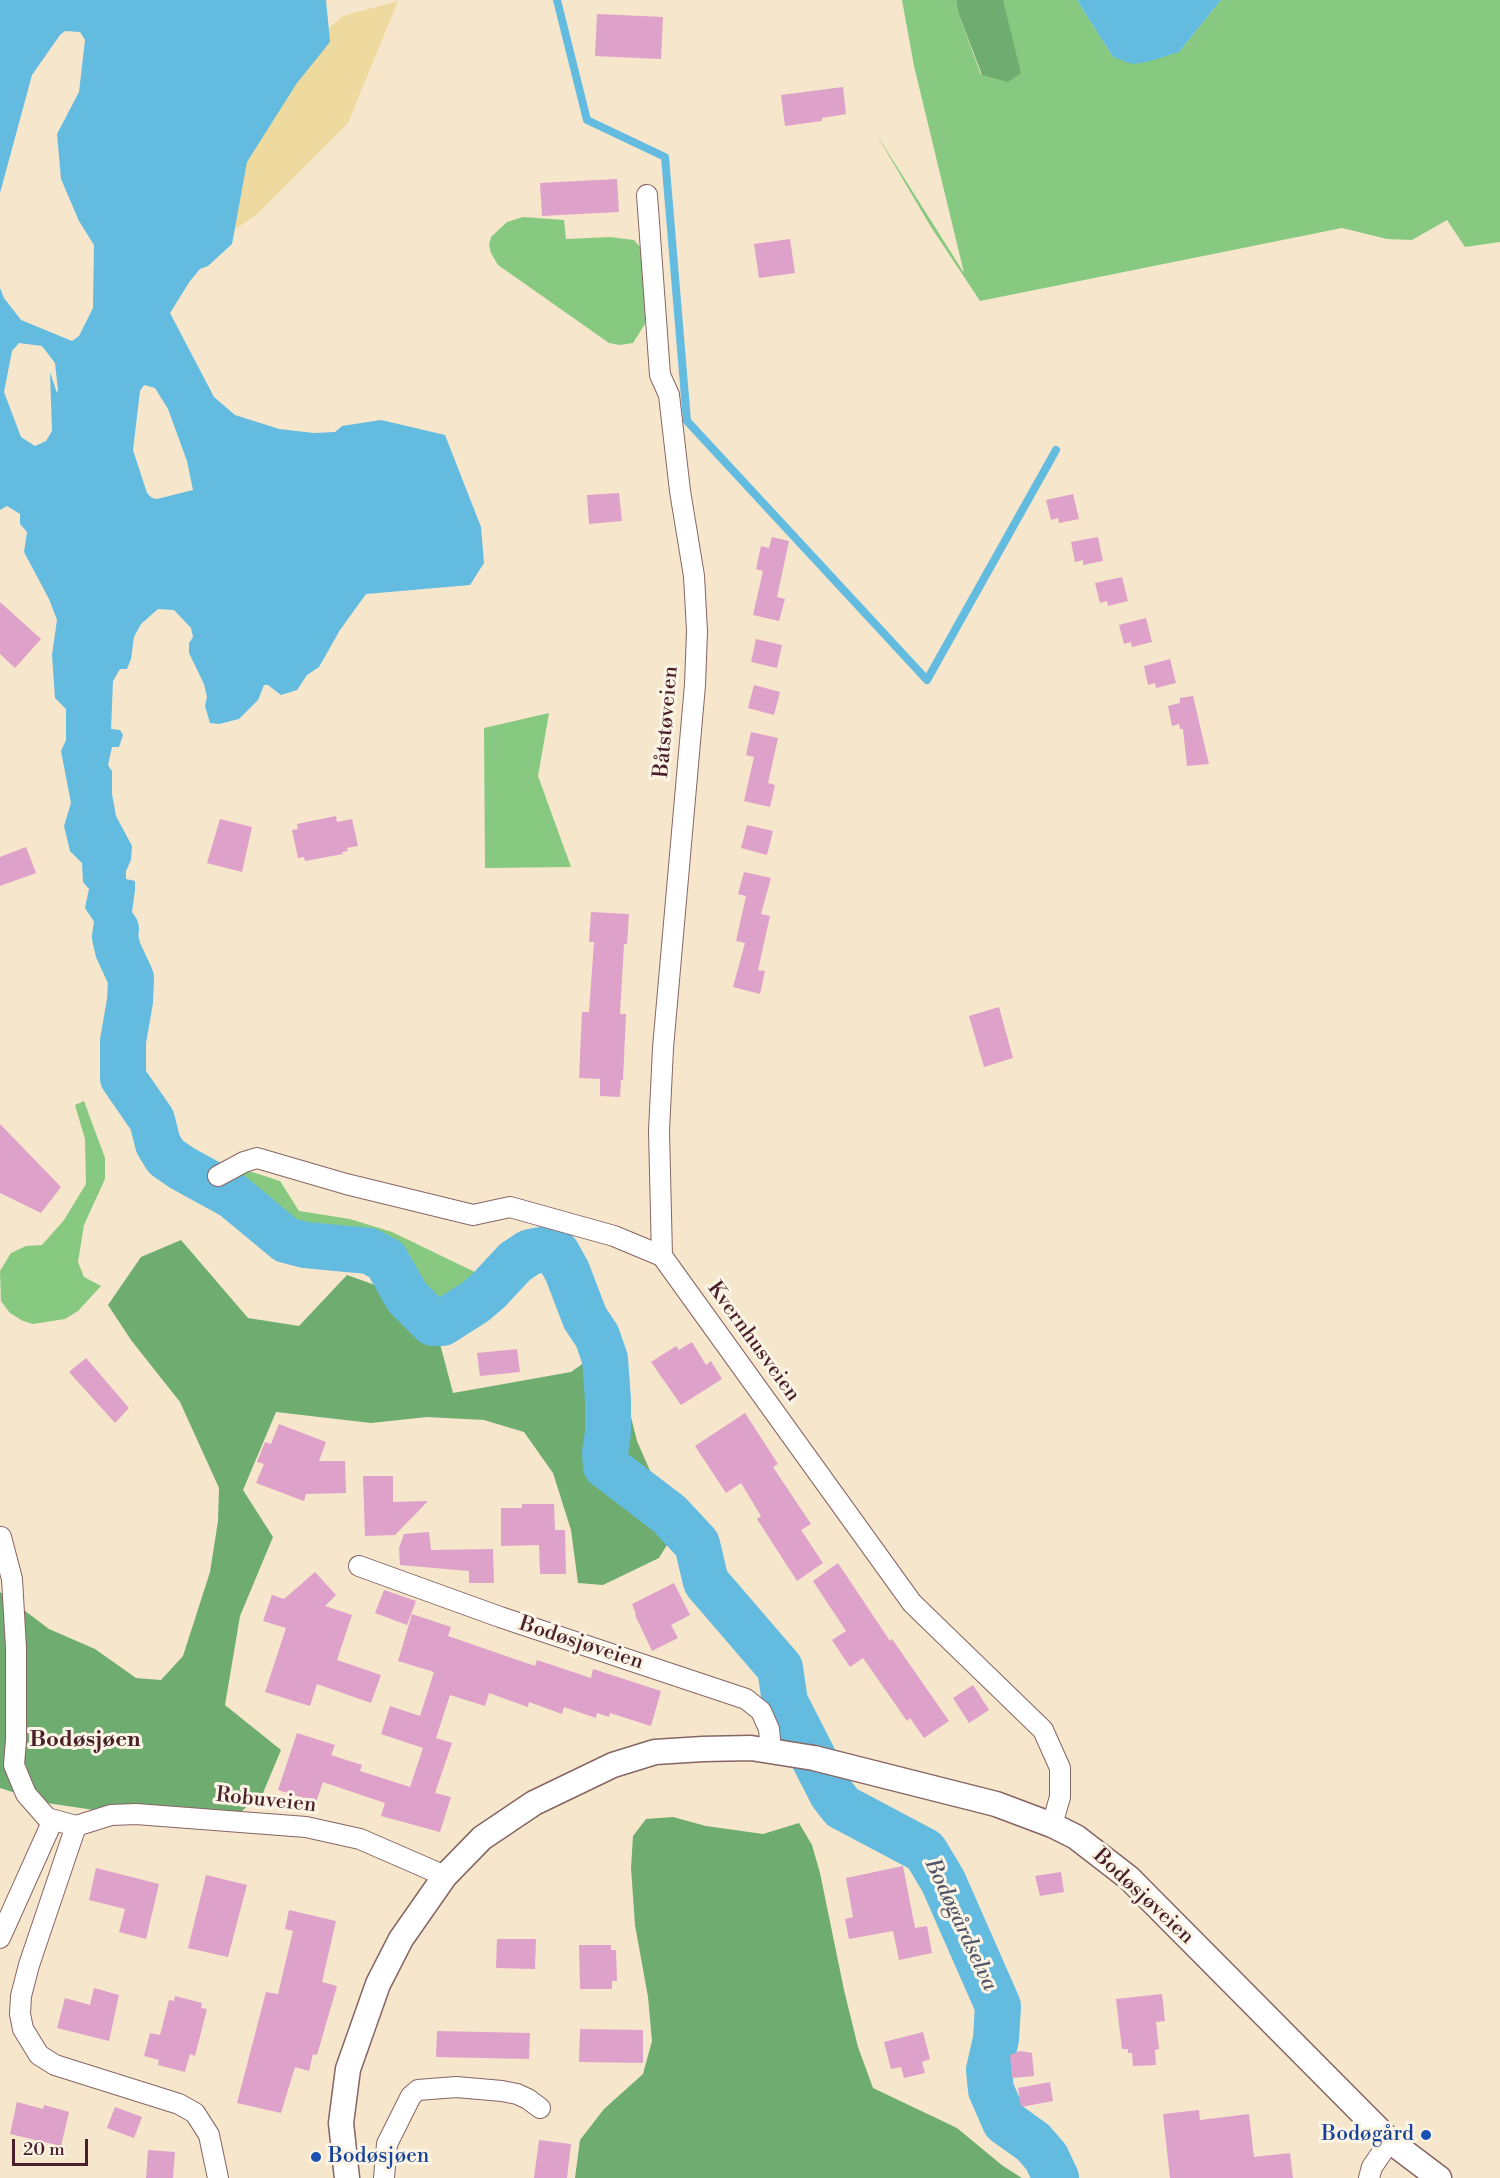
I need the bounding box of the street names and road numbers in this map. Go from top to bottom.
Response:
street label: Båtstøveien [650,665,684,779]
street label: Kvernhusveien [701,1277,805,1407]
street label: Bodøsjøveien [516,1612,646,1676]
street label: Robuveien [215,1783,317,1819]
street label: Bodøsjøveien [1087,1844,1199,1950]

